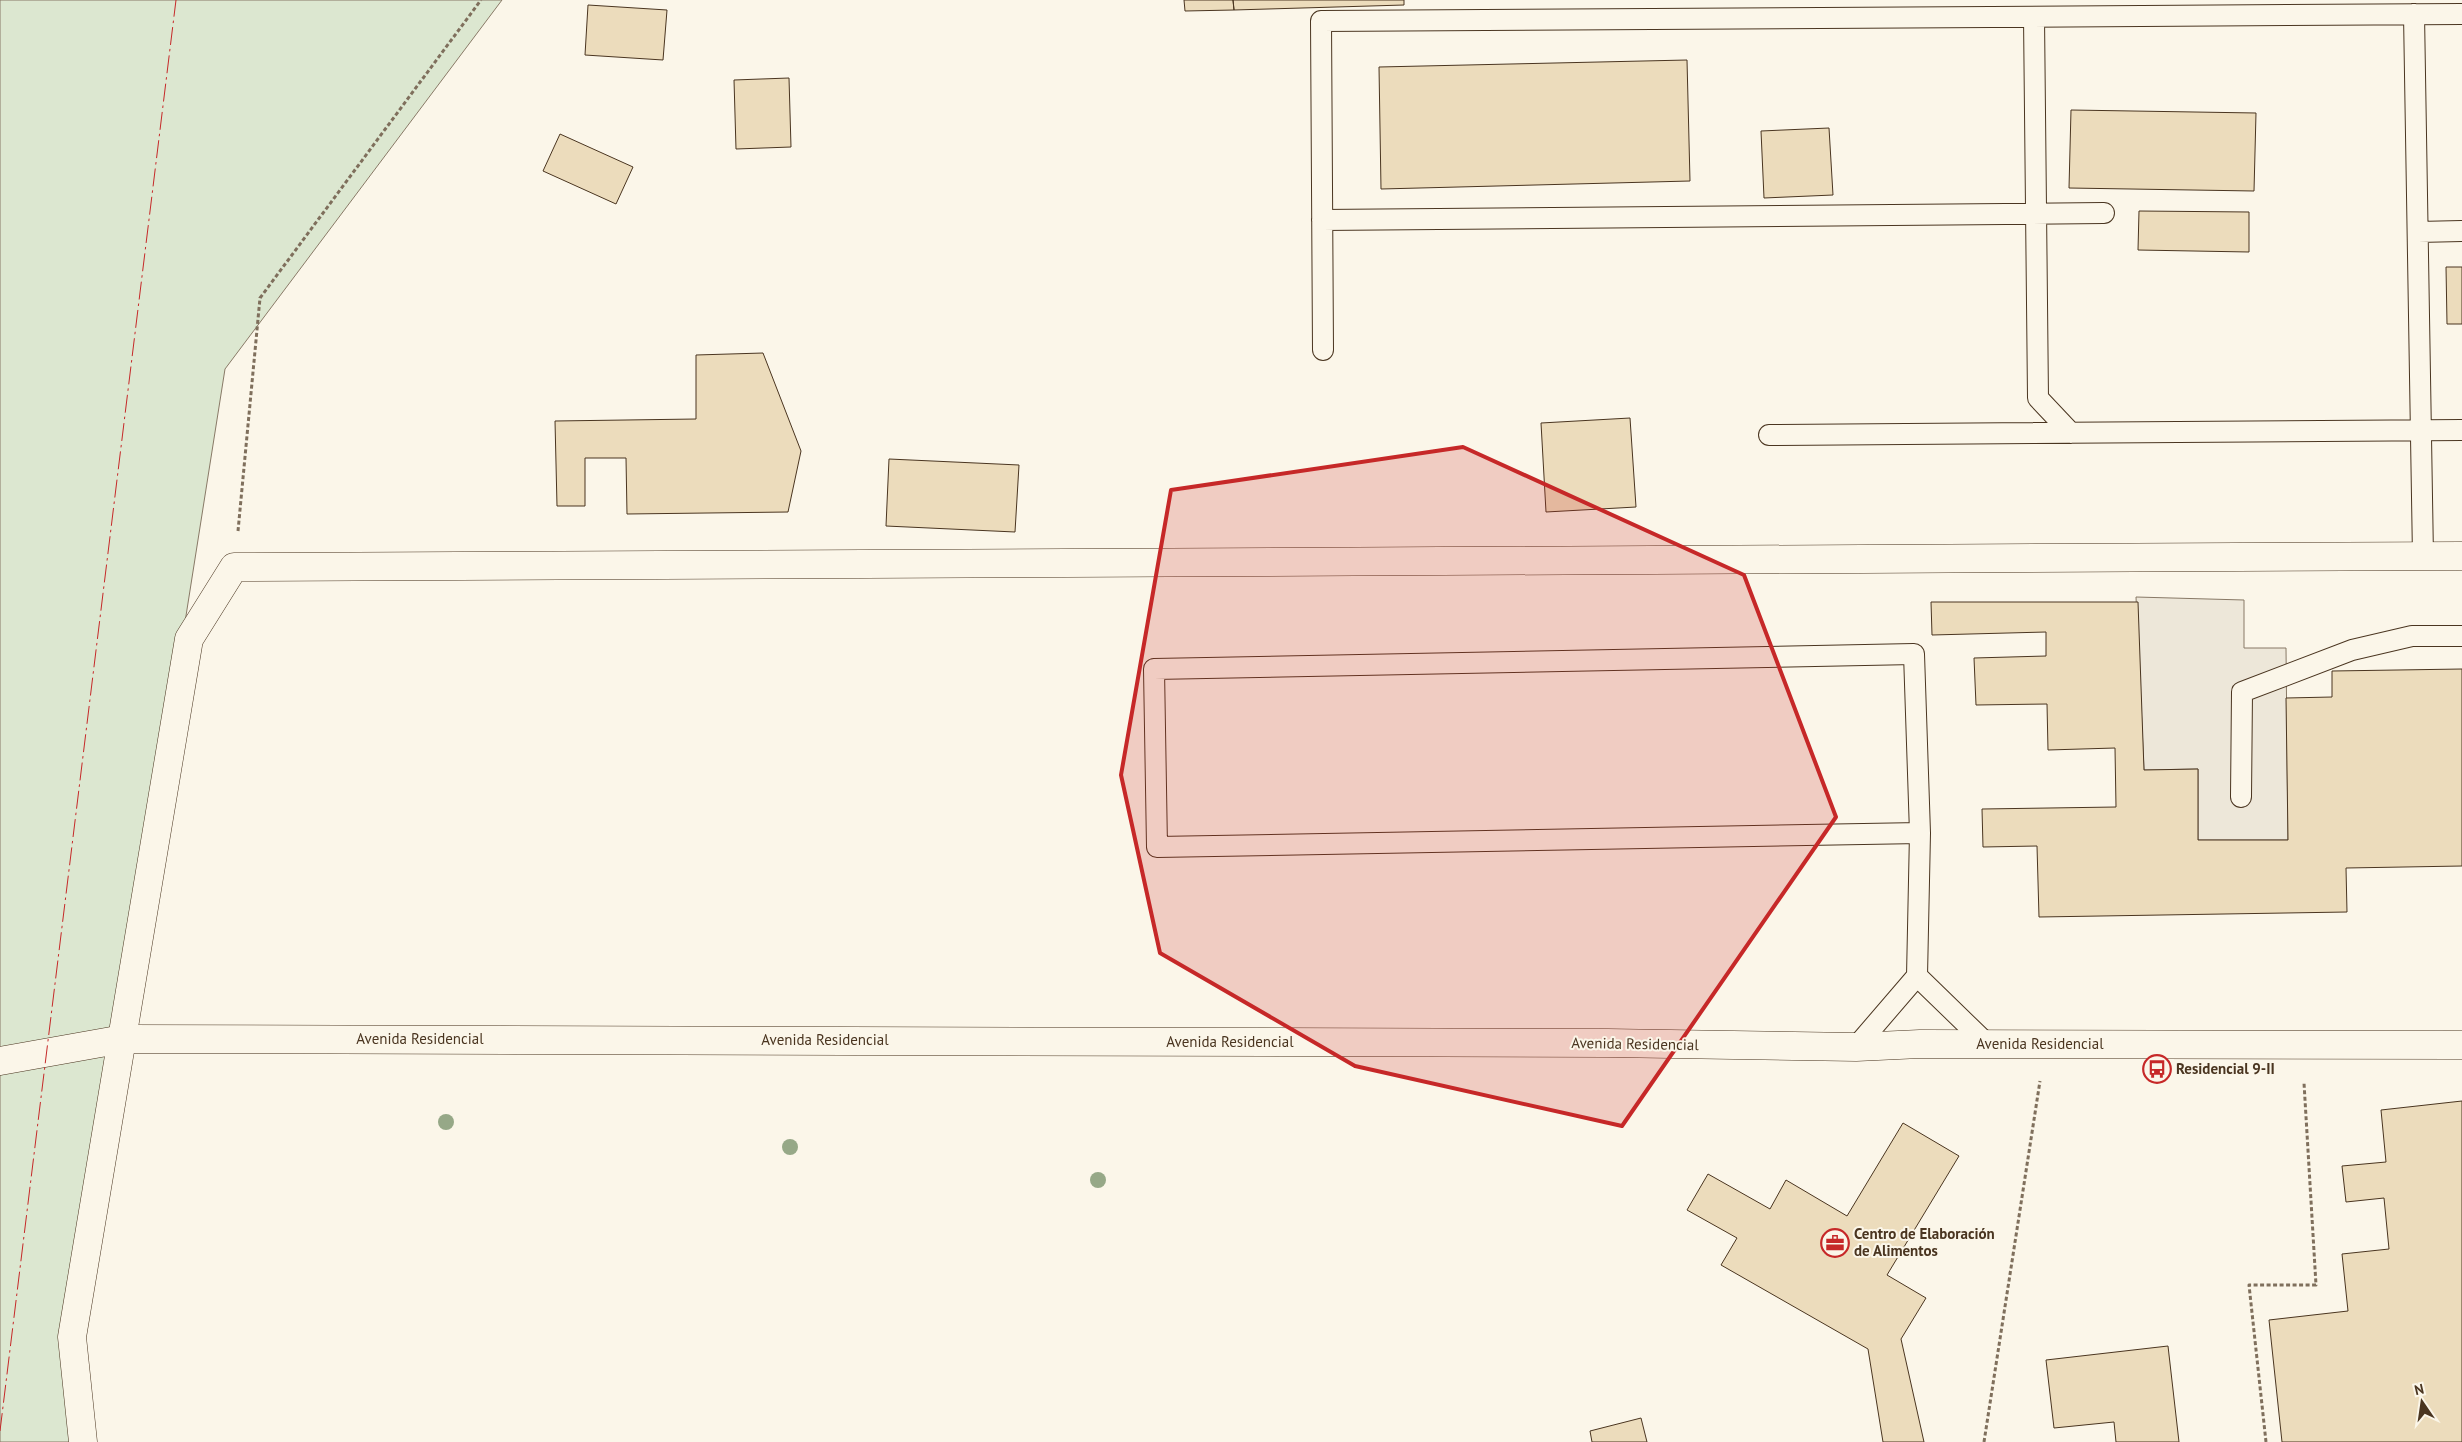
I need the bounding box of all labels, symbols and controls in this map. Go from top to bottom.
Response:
street label: Avenida Residencial [356,1029,484,1048]
street label: Avenida Residencial [761,1030,889,1049]
street label: Avenida Residencial [1166,1032,1294,1051]
street label: Avenida Residencial [1571,1033,1699,1054]
street label: Avenida Residencial [1976,1034,2104,1053]
bus stop icon: Residencial 9-II [2142,1054,2172,1084]
place label: Residencial 9-II [2176,1059,2275,1078]
place label: Centro de Elaboración de Alimentos [1854,1224,1995,1260]
office icon: Centro de Elaboración de Alimentos [1820,1228,1850,1258]
north arrow [2397,1377,2447,1427]
text: N [2413,1380,2426,1399]

